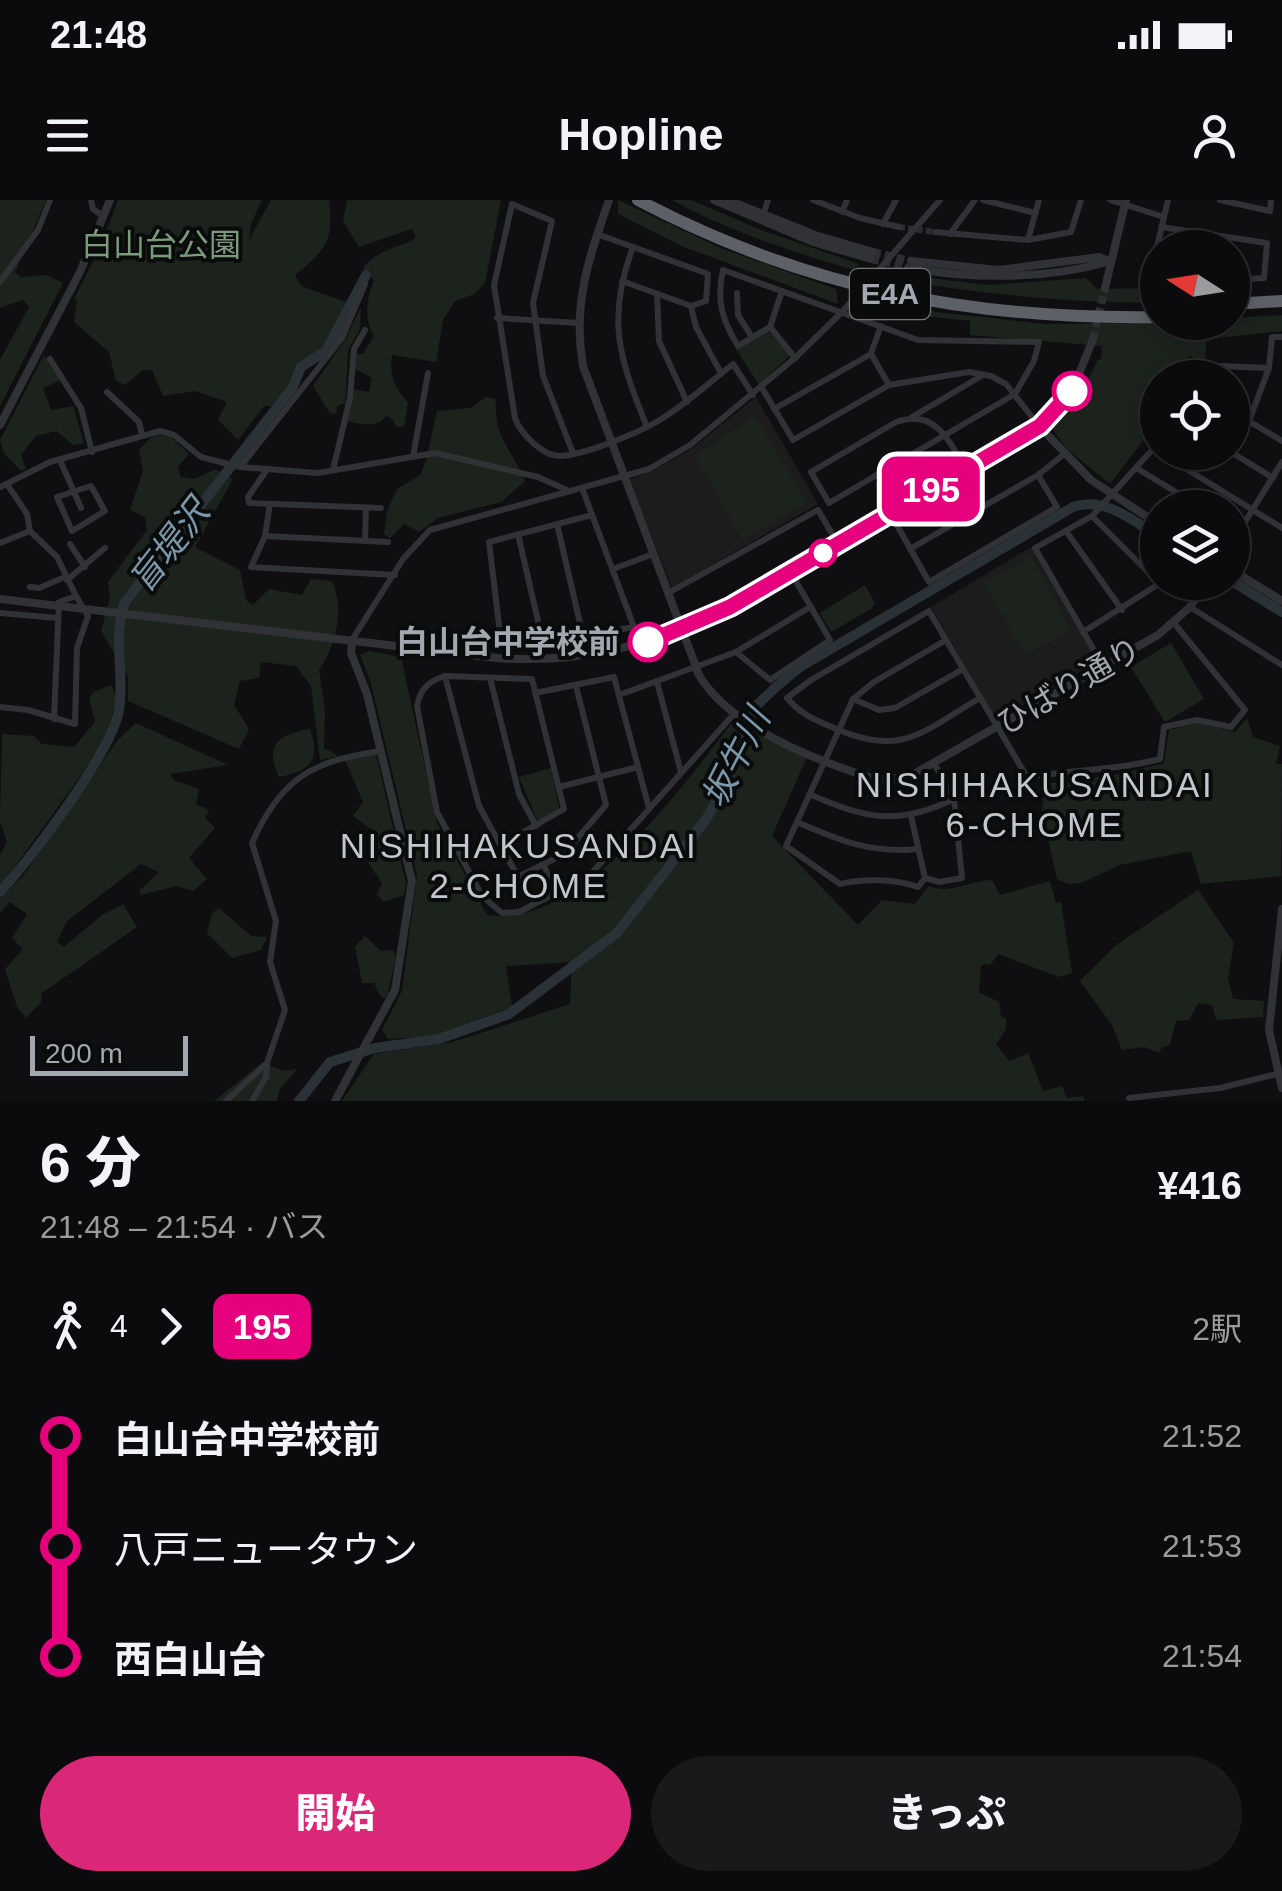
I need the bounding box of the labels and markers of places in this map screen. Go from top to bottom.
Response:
unlabelled marker [1053,372,1091,410]
unlabelled marker [810,540,836,566]
marker: 白山台中学校前 [629,623,667,661]
place label: 白山台中学校前 [396,624,620,660]

